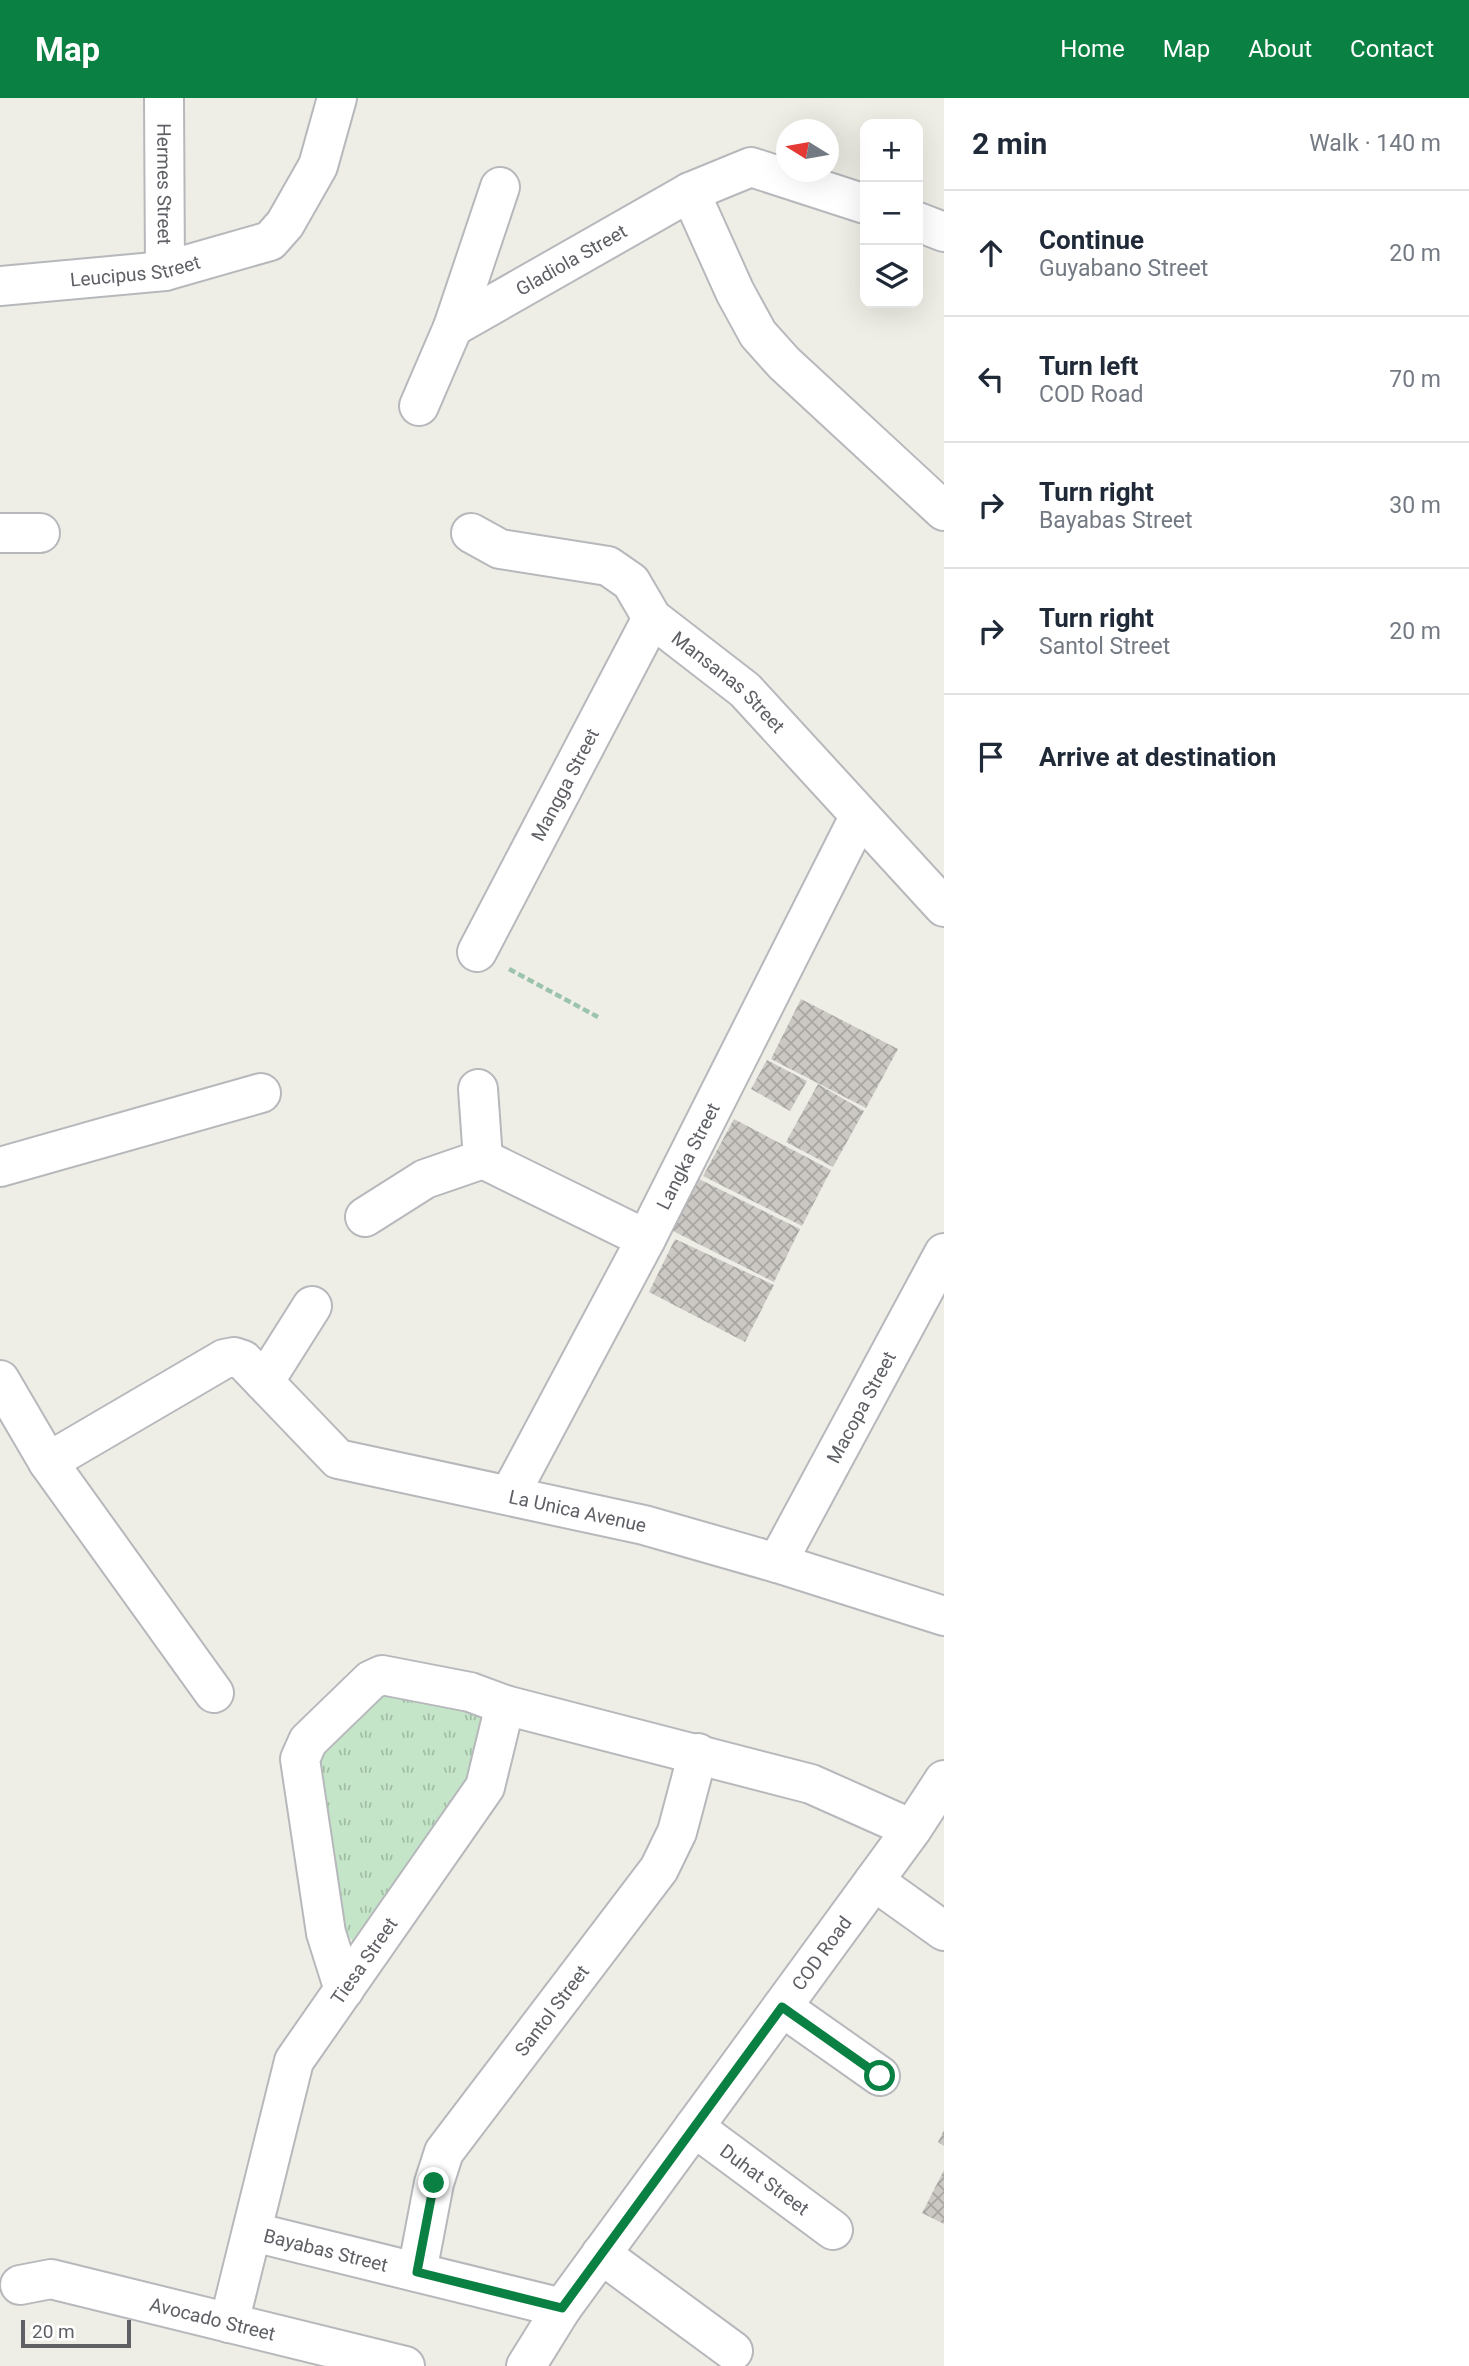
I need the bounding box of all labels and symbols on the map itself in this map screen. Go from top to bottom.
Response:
north arrow [776,119,839,182]
street label: Hermes Street [153,123,176,245]
street label: Gladiola Street [512,219,631,300]
street label: Leucipus Street [69,250,203,291]
street label: Mansanas Street [667,626,790,737]
street label: Mangga Street [526,724,604,845]
street label: Langka Street [651,1099,724,1213]
street label: Macopa Street [822,1347,900,1467]
street label: La Unica Avenue [507,1485,648,1537]
street label: COD Road [787,1911,856,1995]
street label: Tiesa Street [325,1913,402,2009]
street label: Santol Street [510,1960,594,2061]
route start [864,2060,895,2091]
street label: Duhat Street [716,2139,814,2220]
route end [418,2167,449,2198]
street label: Bayabas Street [261,2224,390,2276]
street label: Avocado Street [147,2292,278,2345]
scale bar [21,2317,131,2349]

